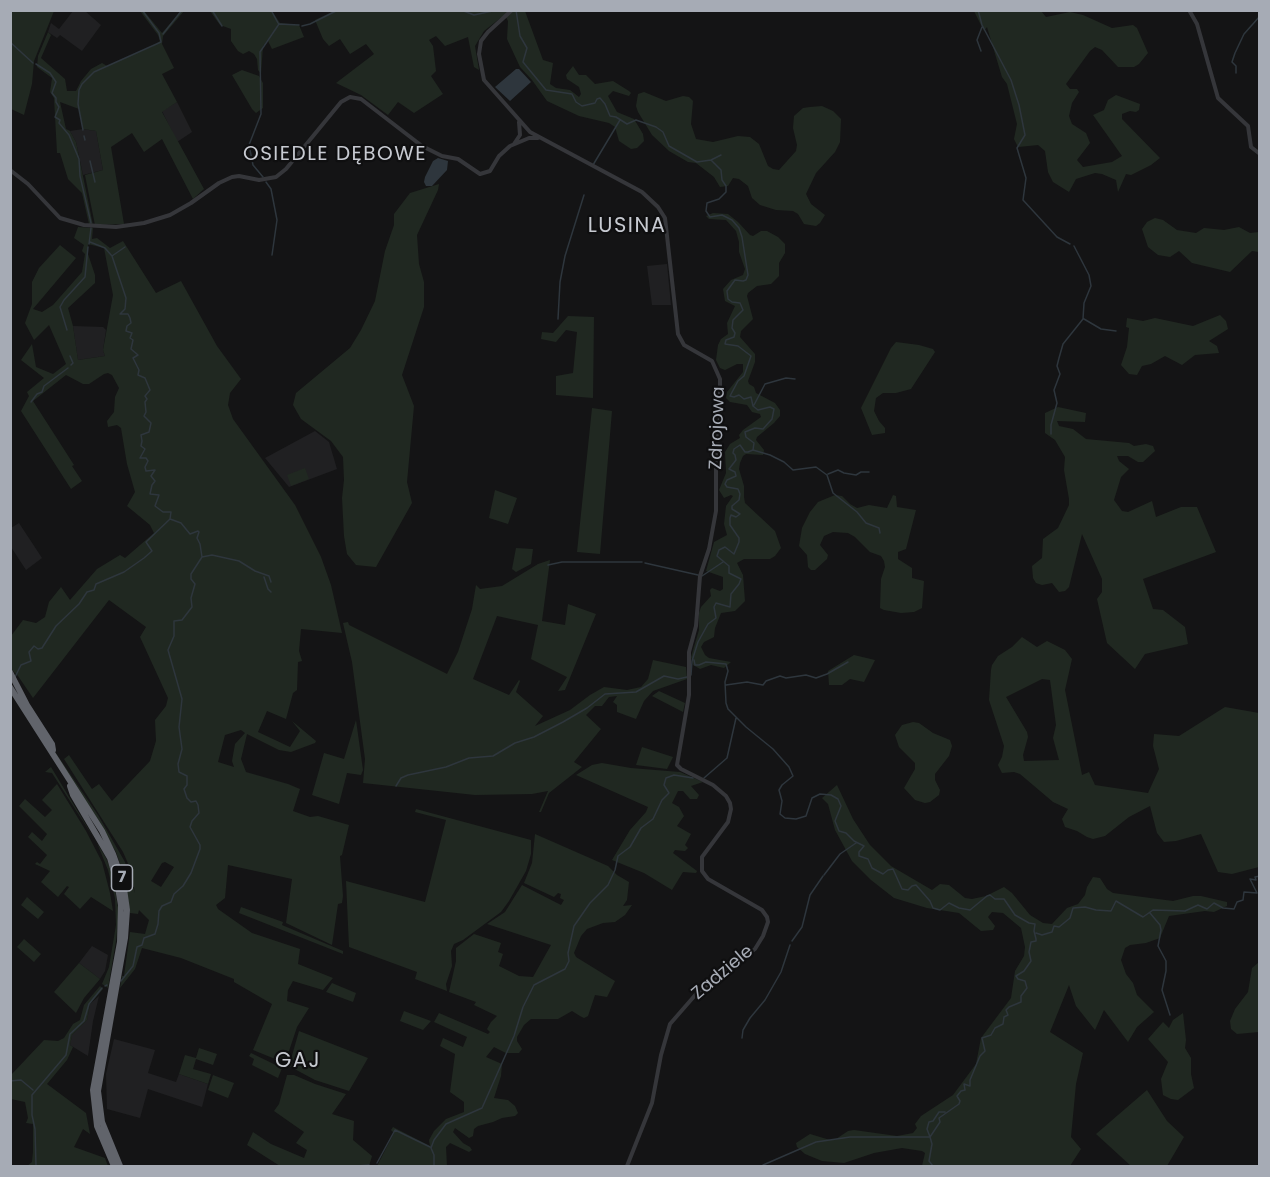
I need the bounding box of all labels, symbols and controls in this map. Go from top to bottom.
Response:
district label: OSIEDLE DĘBOWE [243,143,427,167]
district label: LUSINA [588,214,666,240]
street label: Zdrojowa [706,386,730,470]
road number: 7 [112,865,132,891]
street label: Zadziele [688,941,758,1005]
district label: GAJ [275,1049,321,1075]

